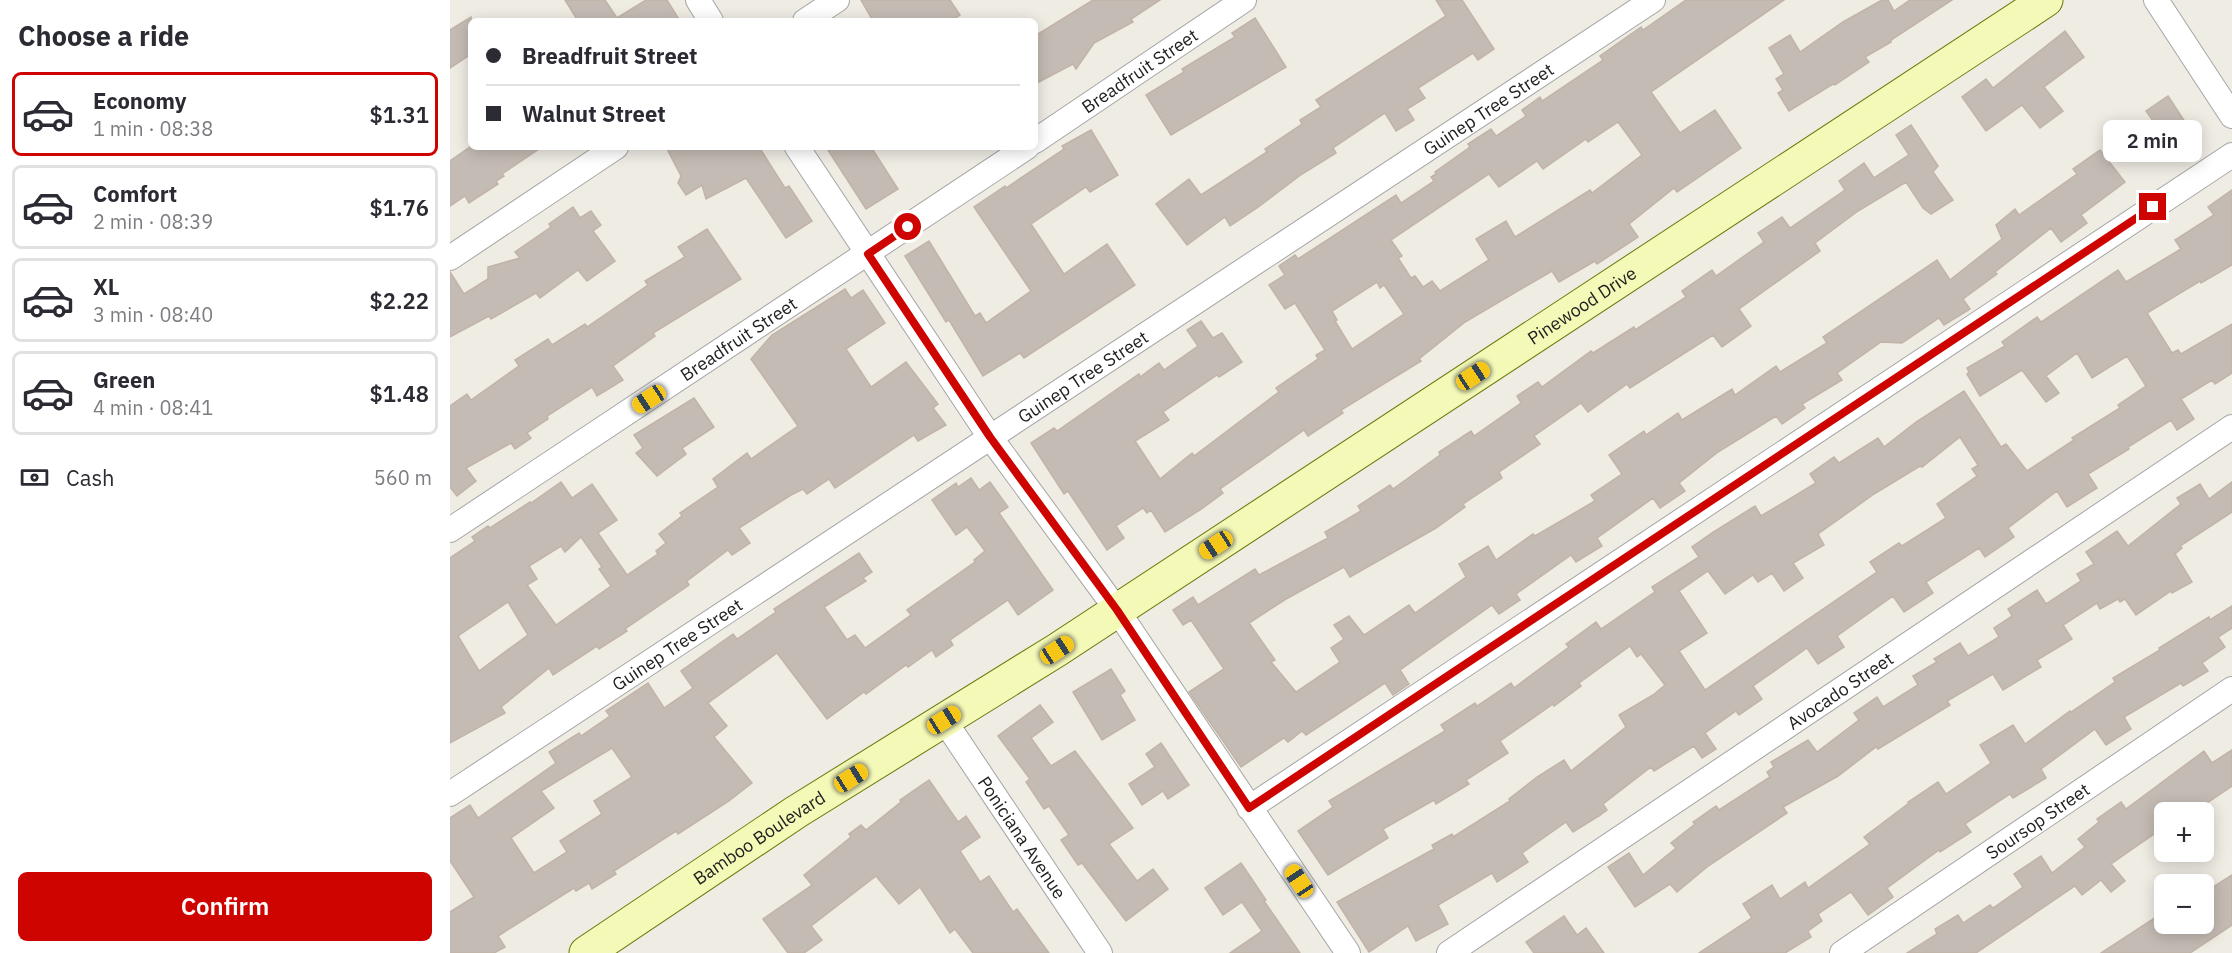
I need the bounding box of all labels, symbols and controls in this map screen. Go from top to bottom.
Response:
text: Choose a ride [18,18,189,53]
street label: Breadfruit Street [1077,23,1202,118]
text: Breadfruit Street [522,41,698,70]
street label: Guinep Tree Street [1419,57,1558,160]
text: Economy [93,86,187,115]
icon: car [21,87,75,141]
text: Walnut Street [522,99,666,128]
text: $1.31 [370,100,429,129]
text: 1 min · 08:38 [93,115,213,142]
callout: 2 min [2104,120,2202,162]
text: 2 min [2127,127,2178,154]
text: Comfort [93,179,177,208]
icon: car [21,180,75,234]
text: $1.76 [370,193,429,222]
route end [2139,193,2166,220]
text: 2 min · 08:39 [93,208,213,235]
route start [894,213,921,240]
street label: Pinewood Drive [1523,261,1641,349]
text: XL [93,272,119,301]
icon: car [21,273,75,327]
text: $2.22 [370,286,429,315]
street label: Breadfruit Street [675,292,801,386]
text: 3 min · 08:40 [93,301,213,328]
street label: Guinep Tree Street [1013,325,1152,428]
car [1453,359,1493,393]
text: Green [93,365,155,394]
icon: car [21,366,75,420]
text: $1.48 [370,379,429,408]
car [629,382,669,416]
text: 4 min · 08:41 [93,394,213,421]
icon: cash [18,461,51,494]
text: Cash [66,463,115,492]
text: 560 m [374,464,432,491]
car [1196,528,1236,562]
street label: Guinep Tree Street [607,593,747,696]
car [1037,633,1077,667]
street label: Avocado Street [1783,647,1897,734]
car [924,703,964,737]
car [831,761,871,795]
street label: Poniciana Avenue [973,771,1072,903]
street label: Soursop Street [1981,777,2094,864]
street label: Bamboo Boulevard [688,785,829,890]
map controls [2154,802,2214,934]
button: + [2154,802,2214,862]
car [1281,861,1317,901]
button: Confirm [18,872,432,941]
button: − [2154,874,2214,934]

